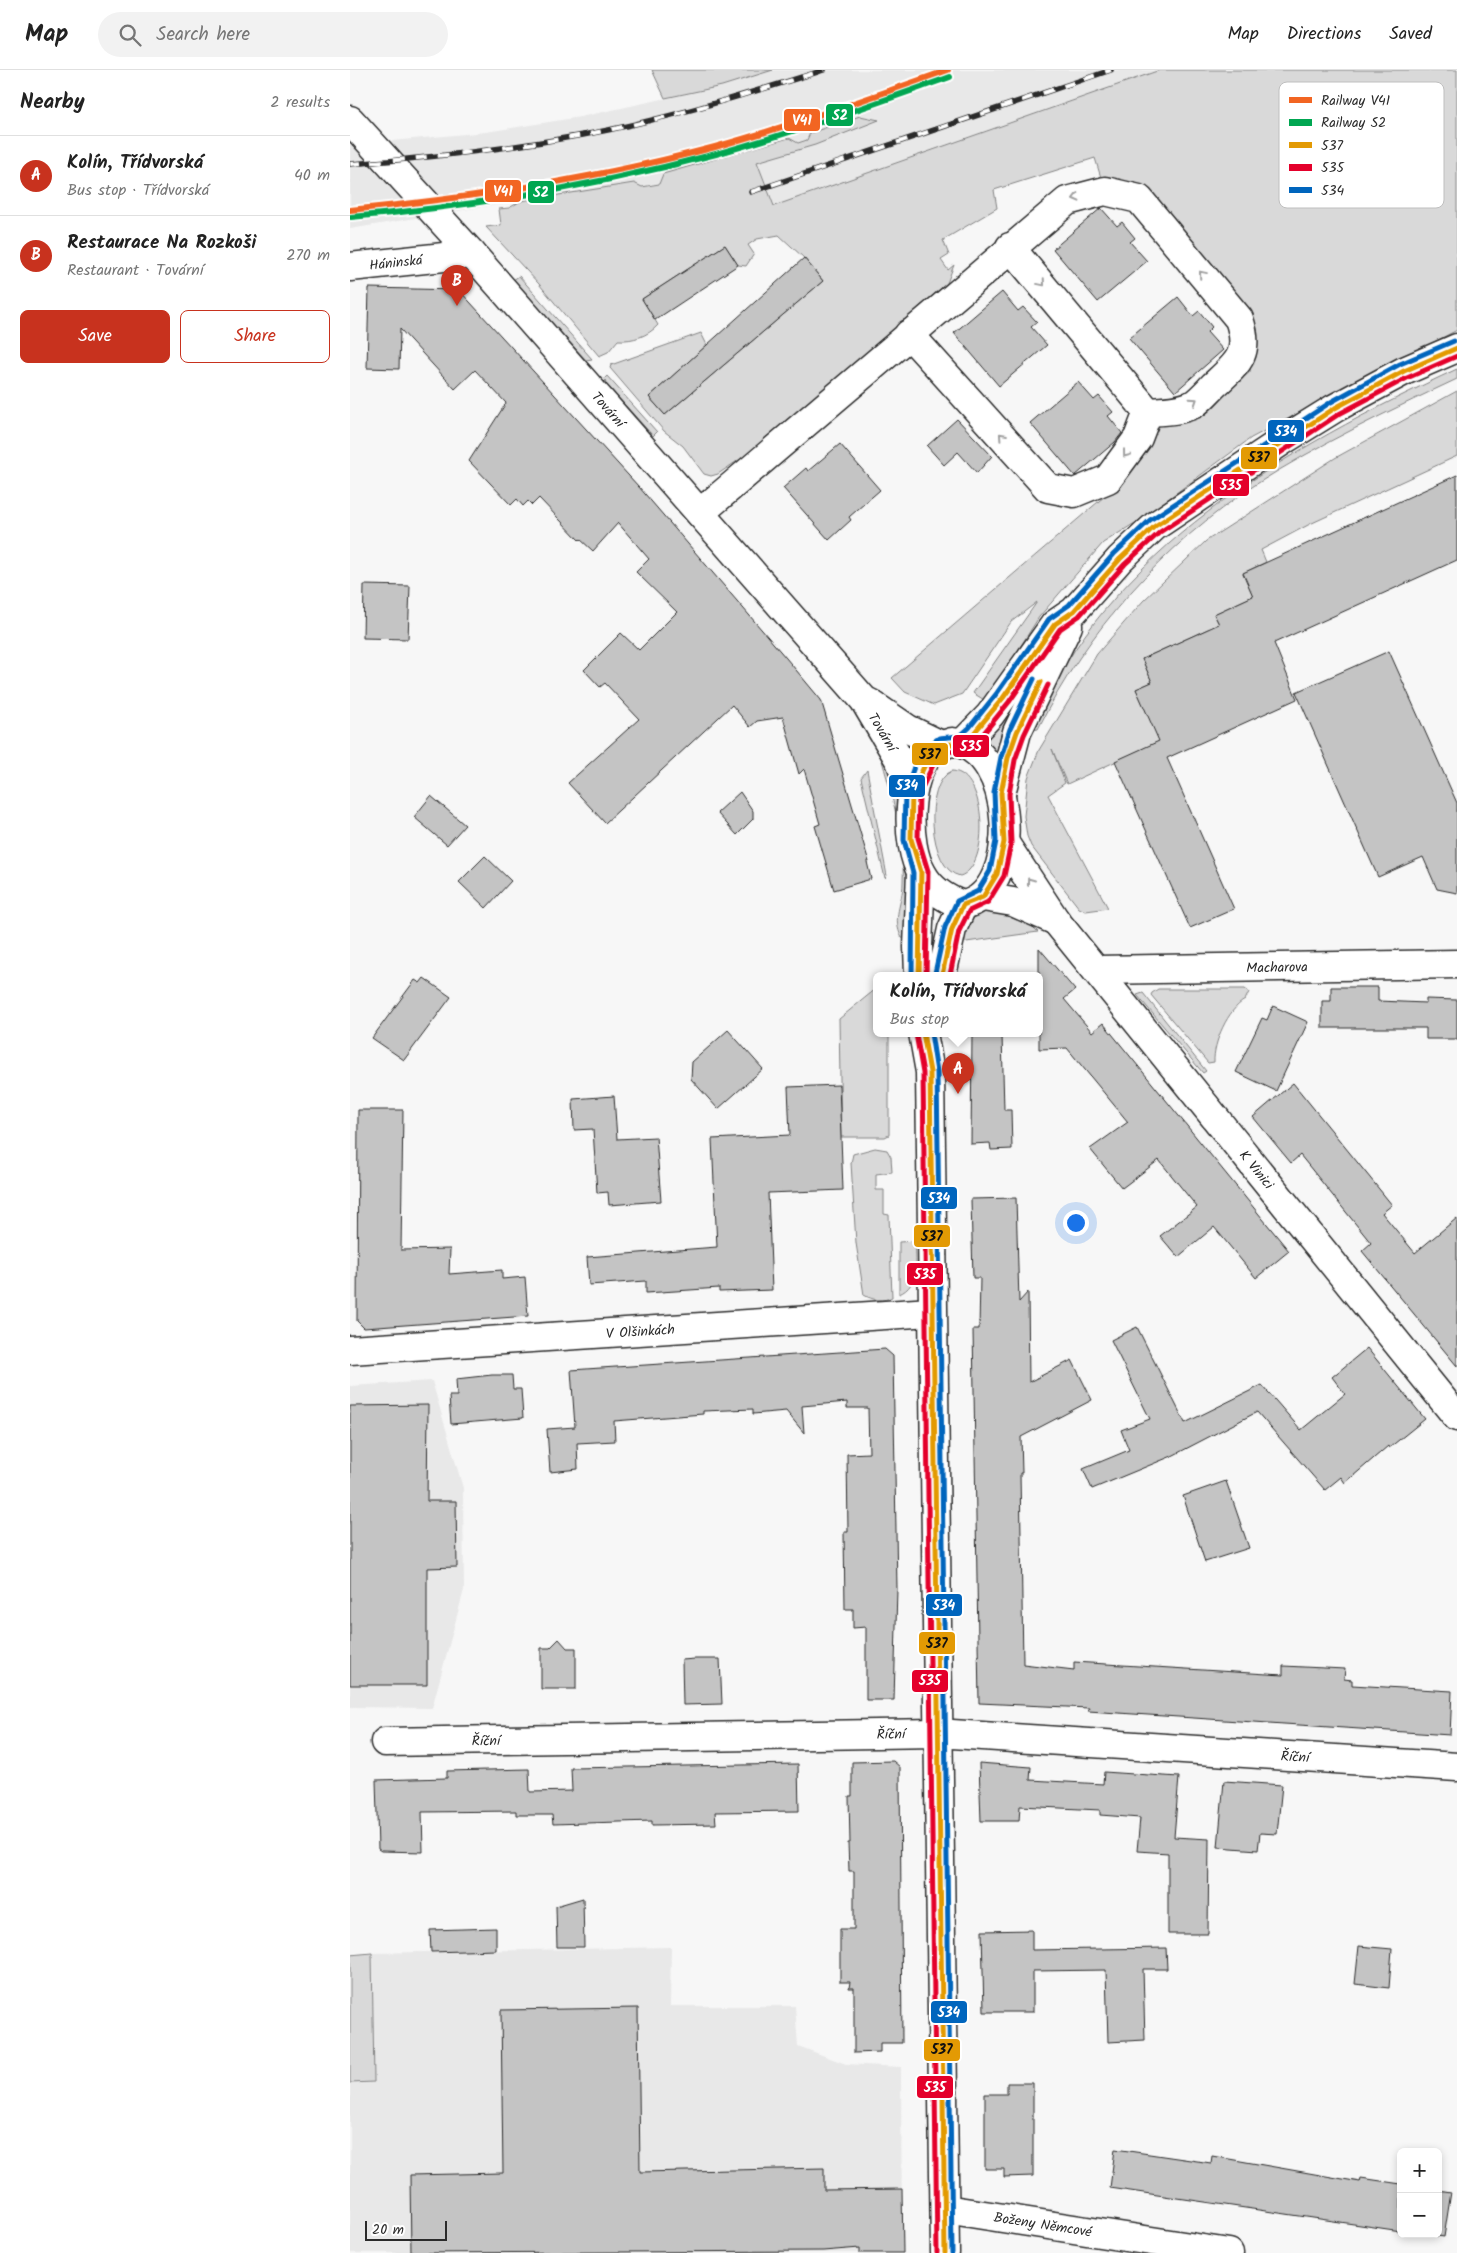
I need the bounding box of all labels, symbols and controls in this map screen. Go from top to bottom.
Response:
search box [98,12,448,57]
text: Map [25,15,68,54]
text: Search here [156,20,250,50]
text: Map [1227,20,1259,49]
text: Directions [1287,20,1361,49]
text: Saved [1389,20,1432,49]
icon: search [116,21,144,49]
legend [1279,82,1444,208]
text: Nearby [20,86,85,119]
text: 2 results [270,90,330,115]
text: Railway V41 [1321,90,1390,112]
line badge: S2 [825,103,854,127]
text: S2 [832,105,848,127]
line badge: V41 [783,108,821,132]
text: V41 [792,110,812,132]
text: Railway S2 [1321,112,1386,134]
text: 537 [1321,135,1344,157]
text: Kolín, Třídvorská [67,148,203,178]
text: 535 [1321,157,1346,179]
text: A [31,163,41,188]
text: 40 m [294,163,330,188]
text: Bus stop · Třídvorská [67,178,209,203]
line badge: V41 [484,179,522,203]
line badge: S2 [527,180,555,204]
text: 534 [1321,180,1345,202]
text: V41 [493,181,513,203]
text: S2 [533,182,549,204]
one-way arrow [1072,192,1081,203]
text: Restaurace Na Rozkoši [67,228,257,258]
text: B [31,243,41,268]
text: 270 m [286,243,330,268]
street label: Háninská [368,249,425,277]
text: Restaurant · Tovární [67,258,204,283]
pin: B [441,265,473,306]
one-way arrow [1198,271,1207,280]
one-way arrow [1036,278,1045,287]
button: Save [20,310,170,363]
button: Share [180,310,330,363]
street label: Tovární [586,387,632,435]
one-way arrow [1189,398,1198,408]
line badge: 534 [1267,419,1305,443]
text: 534 [1274,421,1298,443]
one-way arrow [999,433,1008,442]
line badge: 537 [1240,446,1278,470]
text: 537 [1247,447,1270,469]
one-way arrow [1123,448,1131,457]
line badge: 535 [1212,473,1250,497]
text: 535 [1219,475,1244,497]
street label: Tovární [862,709,903,758]
line badge: 535 [952,734,990,758]
text: 535 [959,736,984,758]
line badge: 537 [911,742,949,766]
text: 537 [918,744,941,766]
line badge: 534 [888,774,926,798]
text: 534 [895,775,919,797]
one-way arrow [1027,877,1036,887]
street label: Macharova [1246,956,1308,980]
popup [873,972,1043,1037]
text: Kolín, Třídvorská [890,977,1026,1007]
text: Bus stop [890,1007,949,1032]
pin: A [942,1053,974,1094]
street label: K Vinici [1233,1146,1279,1195]
line badge: 534 [920,1186,958,1210]
text: 534 [927,1188,951,1210]
your location [1063,1210,1089,1236]
line badge: 537 [913,1224,951,1248]
text: 537 [920,1226,943,1248]
line badge: 535 [906,1262,944,1286]
text: 535 [913,1264,938,1286]
street label: V Olšinkách [605,1319,676,1345]
line badge: 534 [925,1593,963,1617]
text: 534 [932,1595,956,1617]
line badge: 537 [918,1631,956,1655]
text: 537 [925,1633,948,1655]
line badge: 535 [911,1669,949,1693]
text: 535 [918,1670,943,1692]
street label: Říční [877,1723,908,1746]
street label: Říční [472,1730,503,1753]
street label: Říční [1280,1746,1313,1769]
line badge: 534 [930,2000,968,2024]
text: 534 [937,2002,961,2024]
line badge: 537 [923,2038,961,2062]
text: 537 [930,2039,953,2061]
line badge: 535 [916,2075,954,2099]
text: 535 [923,2077,948,2099]
map controls [1397,2148,1442,2238]
button: + [1397,2148,1442,2193]
button: − [1397,2193,1442,2238]
street label: Boženy Němcové [992,2207,1094,2244]
scale bar [365,2218,448,2241]
text: 20 m [372,2219,404,2241]

